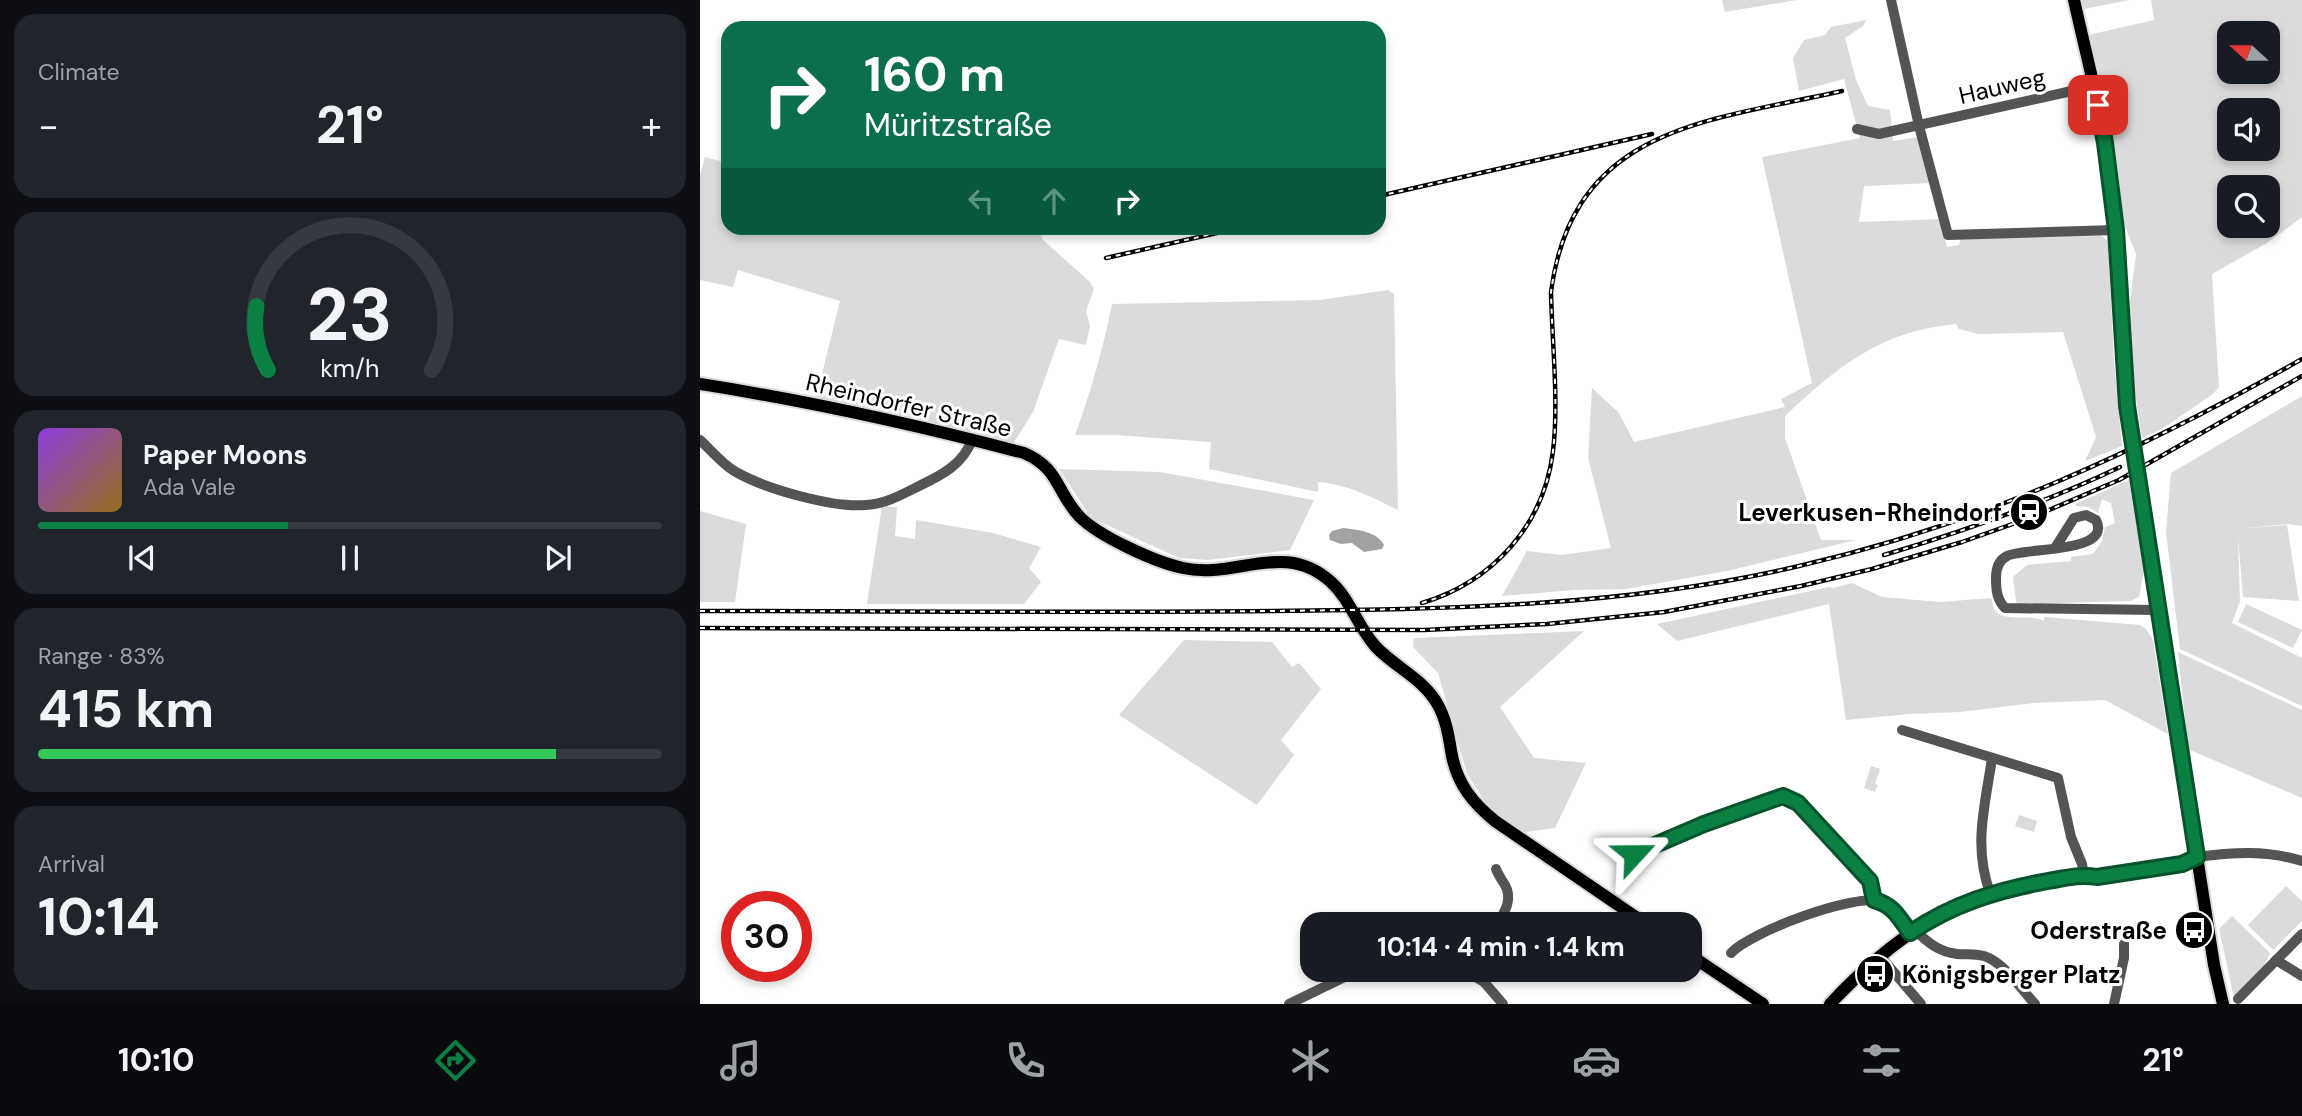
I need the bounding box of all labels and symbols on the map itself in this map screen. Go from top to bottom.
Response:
north arrow [2217,21,2280,84]
street label: Hauweg [1956,61,2048,111]
pin [2068,75,2128,135]
street label: Rheindorfer Straße [803,366,1015,444]
station icon: Leverkusen-Rheindorf [2008,491,2050,533]
place label: Leverkusen-Rheindorf [1739,497,2002,528]
position arrow [1597,817,1671,891]
speed limit sign: 30 [721,891,812,982]
bus stop icon: Oderstraße [2173,909,2215,951]
place label: Oderstraße [2030,915,2167,946]
bus stop icon: Königsberger Platz [1854,953,1896,995]
place label: Königsberger Platz [1902,959,2120,990]

